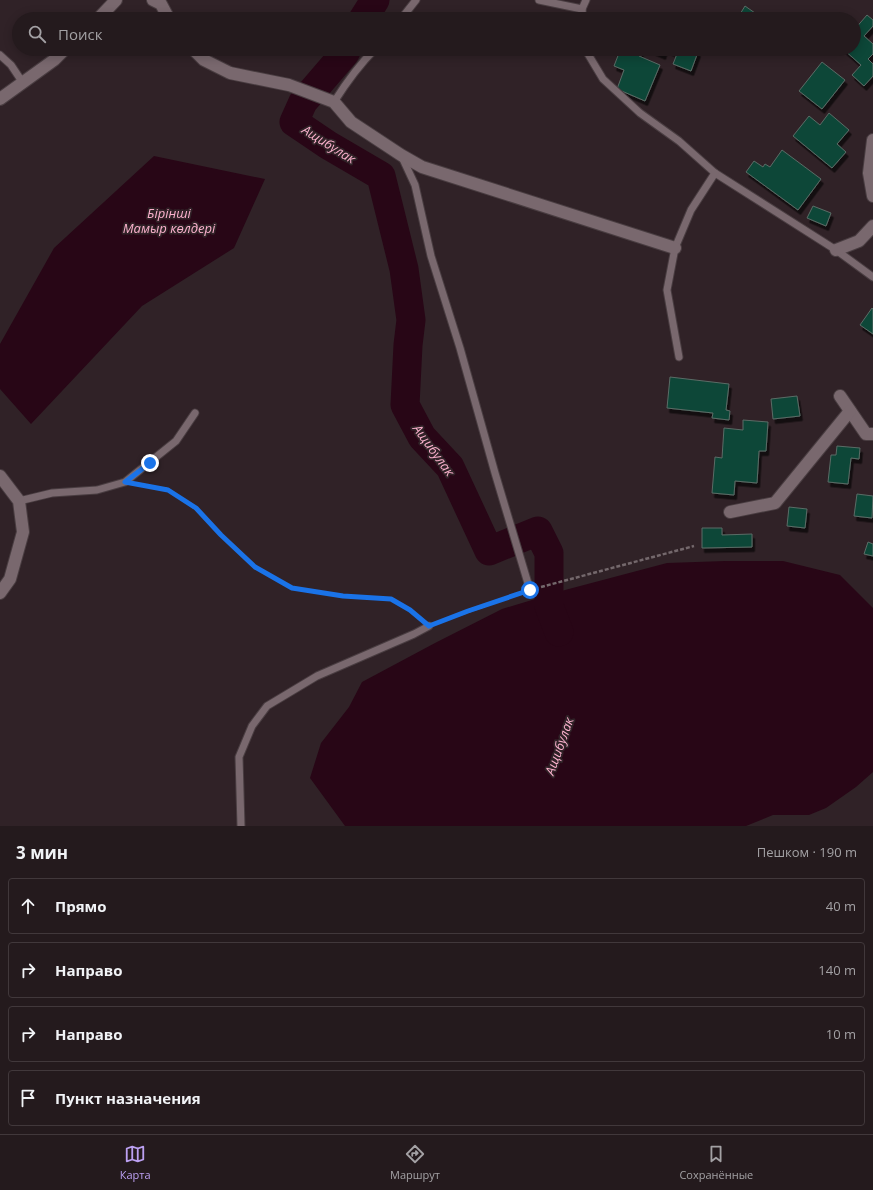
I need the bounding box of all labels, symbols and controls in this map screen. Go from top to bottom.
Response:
search box [12,12,861,56]
icon: search [26,23,48,45]
text: Поиск [58,24,102,44]
water label: Ащибулак [298,120,360,168]
water label: Бірінші Мамыр көлдері [123,204,216,237]
water label: Ащибулак [408,420,459,480]
route end [141,454,159,472]
route start [521,581,539,599]
water label: Ащибулак [540,714,578,778]
text: 3 мин [16,841,68,864]
text: Пешком · 190 m [757,843,857,861]
icon: ahead [17,895,39,917]
text: Прямо [55,896,107,916]
text: 40 m [826,897,856,915]
icon: right [17,959,39,981]
text: Направо [55,960,123,980]
text: 140 m [818,961,856,979]
icon: right [17,1023,39,1045]
text: Направо [55,1024,123,1044]
text: 10 m [826,1025,856,1043]
icon: arrive [17,1087,39,1109]
text: Пункт назначения [55,1088,201,1108]
tab: Карта [120,1143,151,1182]
tab: Маршрут [390,1143,440,1182]
tab: Сохранённые [679,1143,753,1182]

